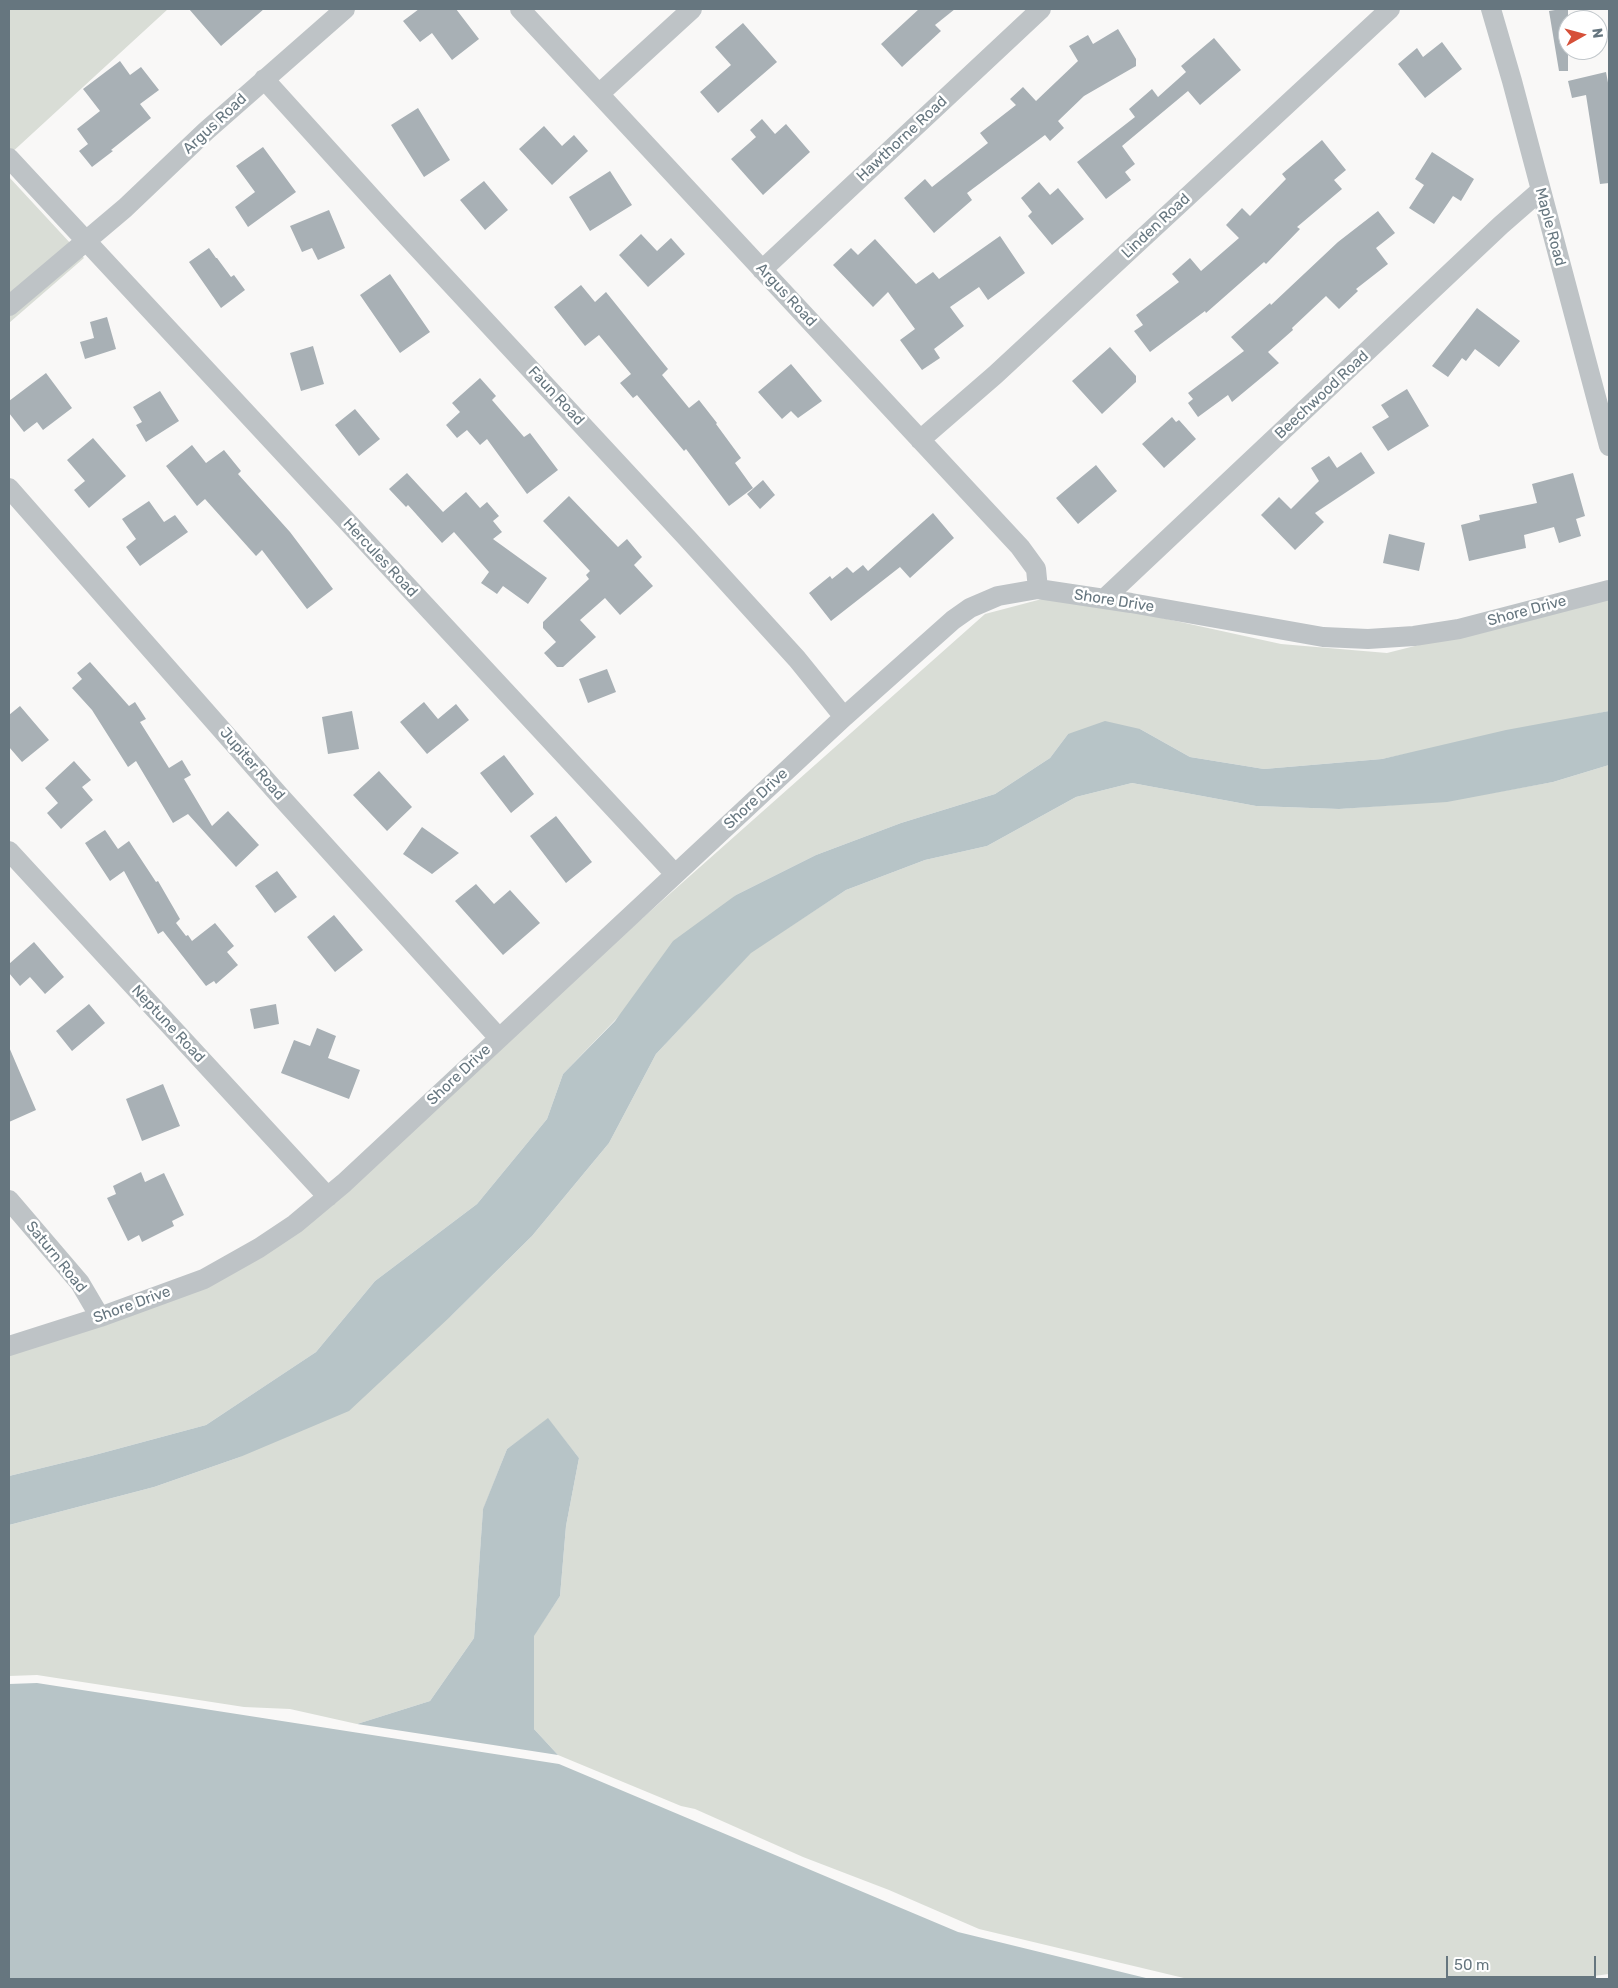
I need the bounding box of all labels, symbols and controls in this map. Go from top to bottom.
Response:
north arrow [1558,10,1608,60]
text: N [1588,27,1606,39]
street label: Argus Road [179,90,251,158]
street label: Hawthorne Road [853,93,951,185]
street label: Maple Road [1531,186,1569,268]
street label: Linden Road [1118,190,1194,262]
street label: Argus Road [752,259,820,331]
street label: Beechwood Road [1271,347,1373,443]
street label: Faun Road [524,363,588,429]
street label: Hercules Road [339,515,421,601]
street label: Shore Drive [1073,586,1155,616]
street label: Shore Drive [1486,592,1568,630]
street label: Jupiter Road [216,724,288,804]
street label: Shore Drive [720,765,792,833]
street label: Neptune Road [128,982,208,1066]
street label: Shore Drive [423,1041,495,1109]
street label: Saturn Road [22,1218,90,1296]
street label: Shore Drive [91,1283,173,1327]
scale bar [1448,1946,1598,1978]
text: 50 m [1454,1956,1489,1974]

